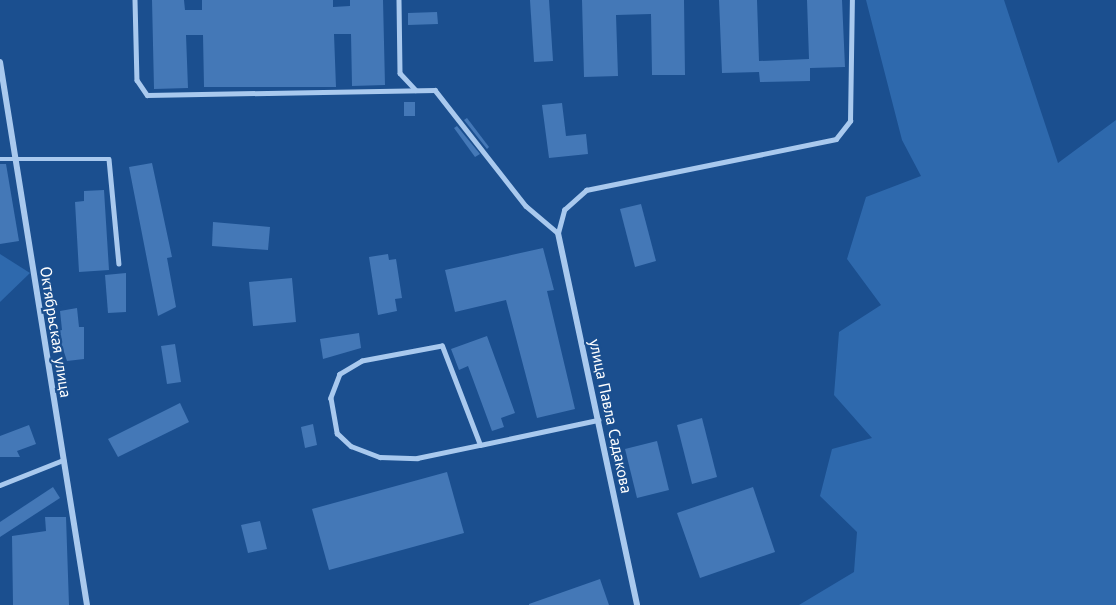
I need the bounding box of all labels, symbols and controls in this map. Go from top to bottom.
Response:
street label: Октябрьская улица [36,265,76,399]
street label: улица Павла Садакова [585,337,637,495]

